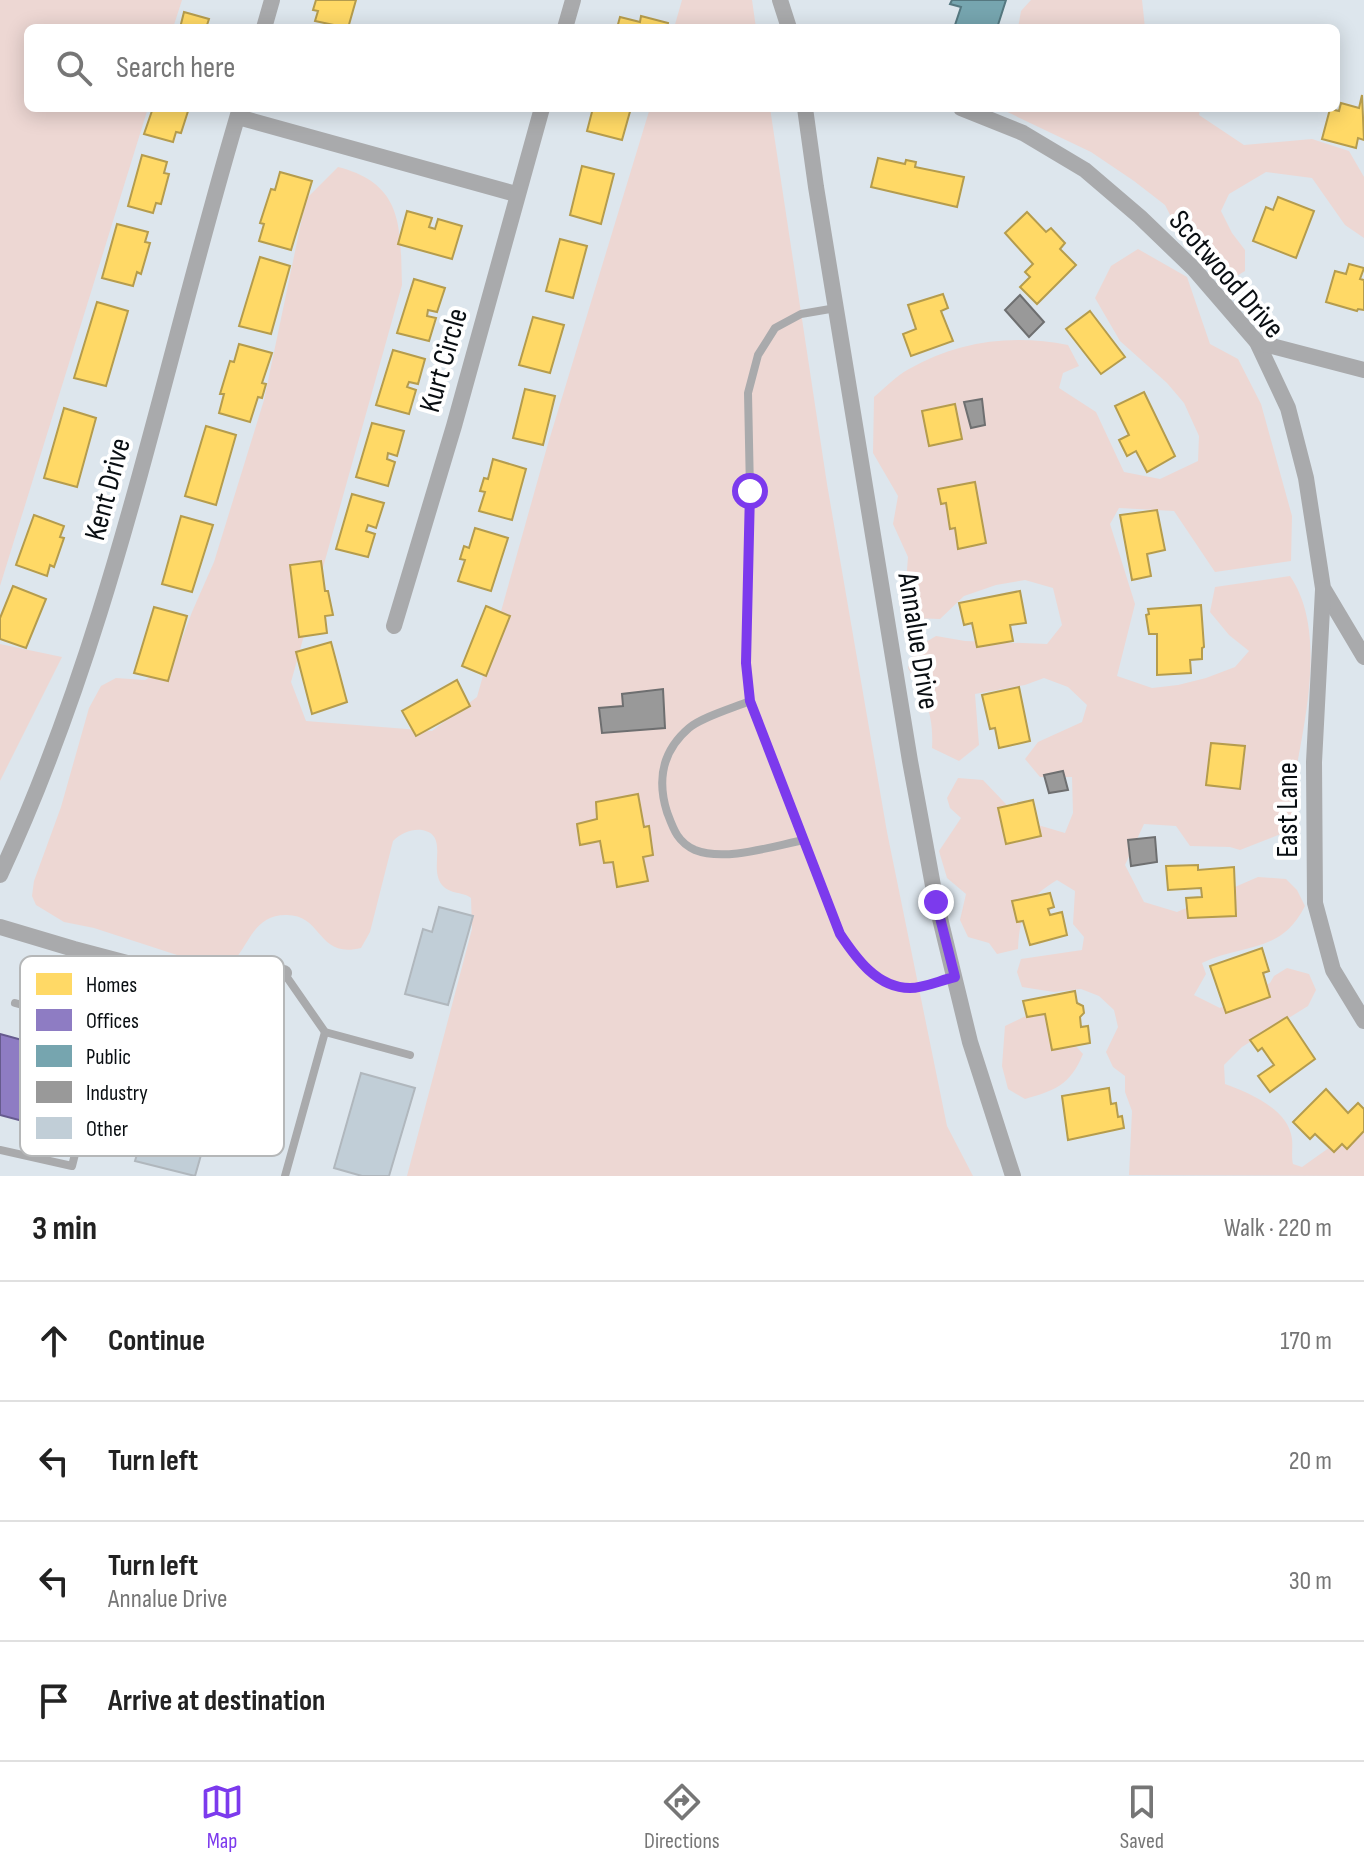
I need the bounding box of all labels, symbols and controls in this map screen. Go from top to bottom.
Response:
search box [24,24,1340,112]
icon: search [52,46,96,90]
text: Search here [116,50,235,86]
street label: Scotwood Drive [1161,203,1292,346]
street label: Kurt Circle [412,304,476,416]
street label: Kent Drive [77,434,139,544]
route start [732,473,768,509]
street label: Annalue Drive [889,569,947,712]
street label: East Lane [1270,762,1306,858]
route end [918,884,954,920]
legend [20,956,284,1156]
text: Homes [86,972,137,999]
text: Offices [86,1008,139,1035]
text: Public [86,1044,131,1071]
text: Industry [86,1080,148,1107]
text: Other [86,1116,128,1143]
text: 3 min [32,1208,97,1249]
text: Walk · 220 m [1224,1213,1332,1244]
icon: ahead [32,1319,76,1363]
text: Continue [108,1323,205,1359]
text: 170 m [1280,1326,1332,1357]
icon: left [32,1439,76,1483]
text: Turn left [108,1443,198,1479]
text: 20 m [1289,1446,1332,1477]
text: Turn left [108,1548,198,1584]
icon: left [32,1559,76,1603]
text: 30 m [1289,1566,1332,1597]
text: Annalue Drive [108,1584,228,1615]
icon: arrive [32,1679,76,1723]
text: Arrive at destination [108,1683,325,1719]
tab: Map [200,1780,244,1855]
tab: Directions [644,1780,720,1855]
tab: Saved [1120,1780,1164,1855]

